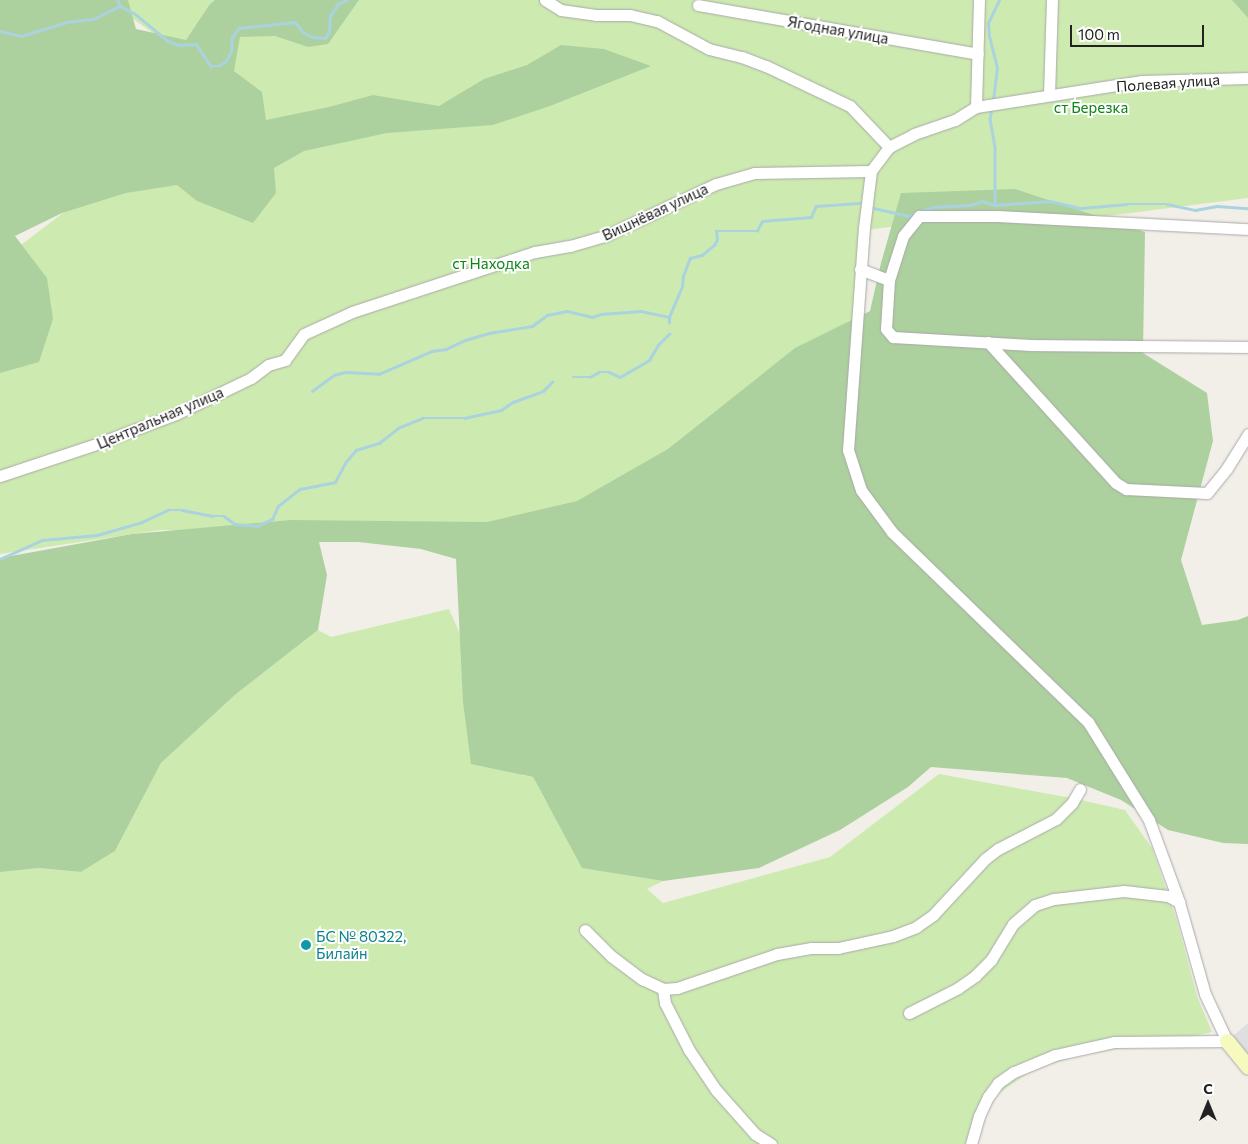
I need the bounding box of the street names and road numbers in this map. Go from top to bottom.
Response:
street label: Ягодная улица [786,12,890,48]
street label: Полевая улица [1115,70,1221,96]
street label: Вишнёвая улица [599,180,711,244]
street label: Центральная улица [94,383,226,453]

